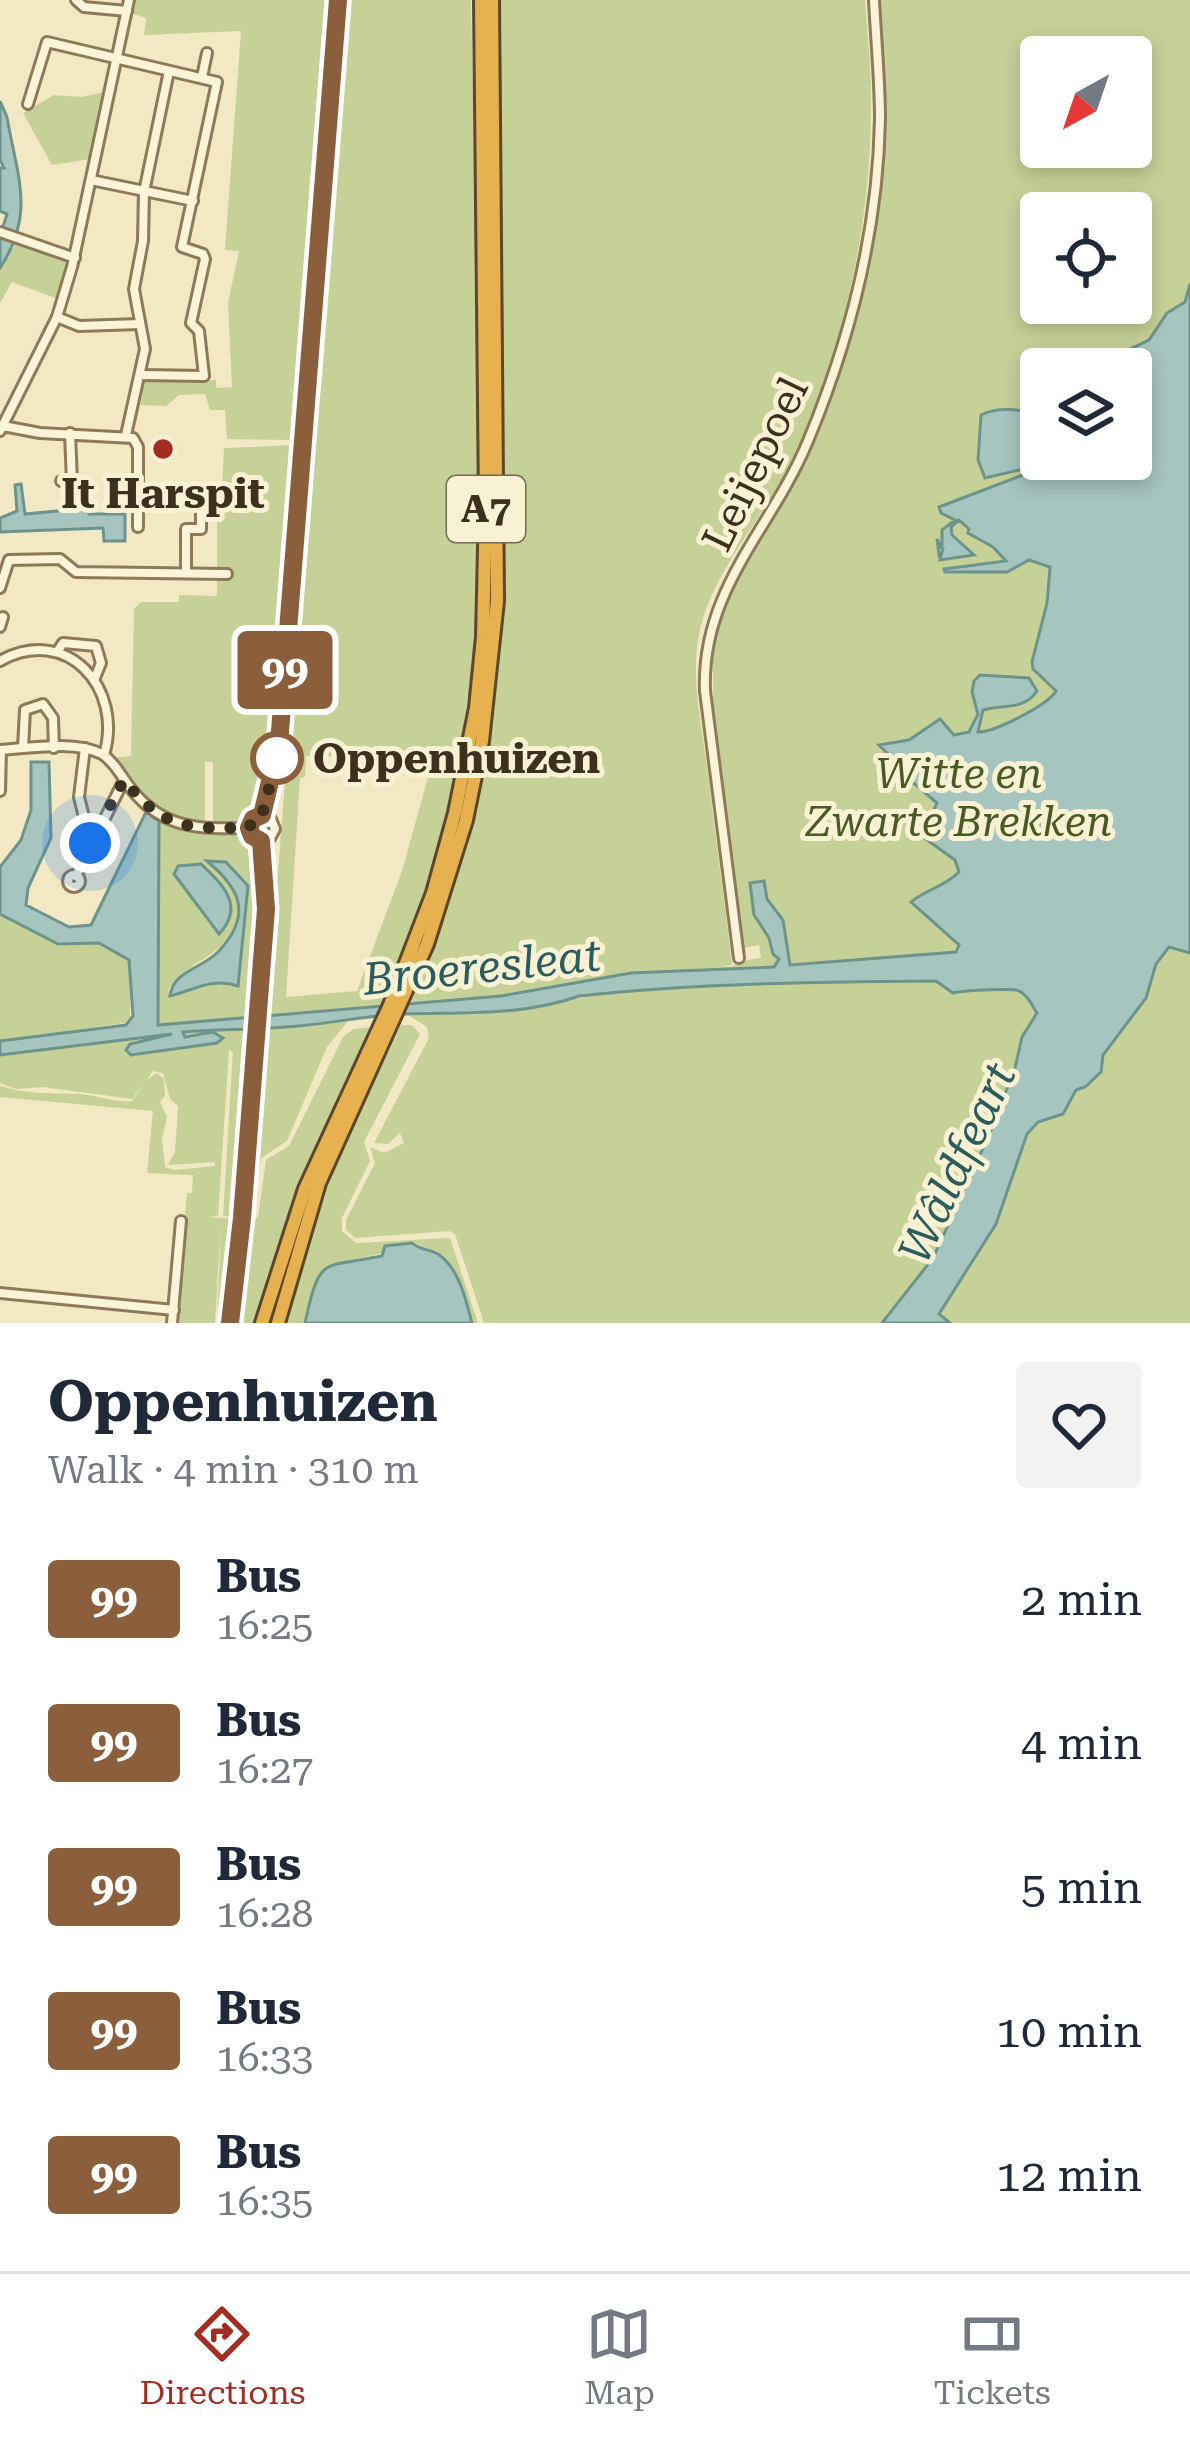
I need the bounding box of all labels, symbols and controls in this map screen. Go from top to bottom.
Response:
north arrow [1020,36,1152,168]
map controls [1020,36,1152,480]
button: locate [1020,192,1152,324]
button: layers [1020,348,1152,480]
street label: Leijepoel [692,369,818,559]
marker: It Harspit [150,436,176,462]
place label: It Harspit [61,469,265,518]
road number: A7 [447,476,525,542]
line badge: 99 [231,631,339,709]
text: 99 [261,645,309,694]
marker: Oppenhuizen [252,733,302,783]
place label: Oppenhuizen [313,734,600,783]
park label: Witte en Zwarte Brekken [805,749,1112,846]
your location [60,813,120,873]
water label: Broeresleat [359,928,604,1006]
water label: Wâldfeart [888,1054,1027,1272]
button: heart [1016,1362,1142,1488]
text: Oppenhuizen [48,1368,438,1435]
text: Walk · 4 min · 310 m [48,1447,419,1493]
text: Bus [216,1550,301,1603]
text: 2 min [1021,1573,1142,1626]
text: 99 [90,1574,138,1623]
text: 16:25 [216,1603,313,1649]
text: Bus [216,1694,301,1747]
text: 4 min [1021,1717,1142,1770]
text: 99 [90,1718,138,1767]
text: 16:27 [216,1747,313,1793]
text: Bus [216,1838,301,1891]
text: 5 min [1021,1861,1142,1914]
text: 99 [90,1862,138,1911]
text: 16:28 [216,1891,313,1937]
text: Bus [216,1982,301,2035]
text: 10 min [996,2005,1142,2058]
text: 99 [90,2006,138,2055]
text: 16:33 [216,2035,313,2081]
text: Bus [216,2126,301,2179]
text: 12 min [996,2149,1142,2202]
text: 99 [90,2150,138,2199]
text: 16:35 [216,2179,313,2225]
tab: Directions [139,2301,305,2412]
tab: Map [584,2301,655,2412]
tab: Tickets [934,2301,1051,2412]

